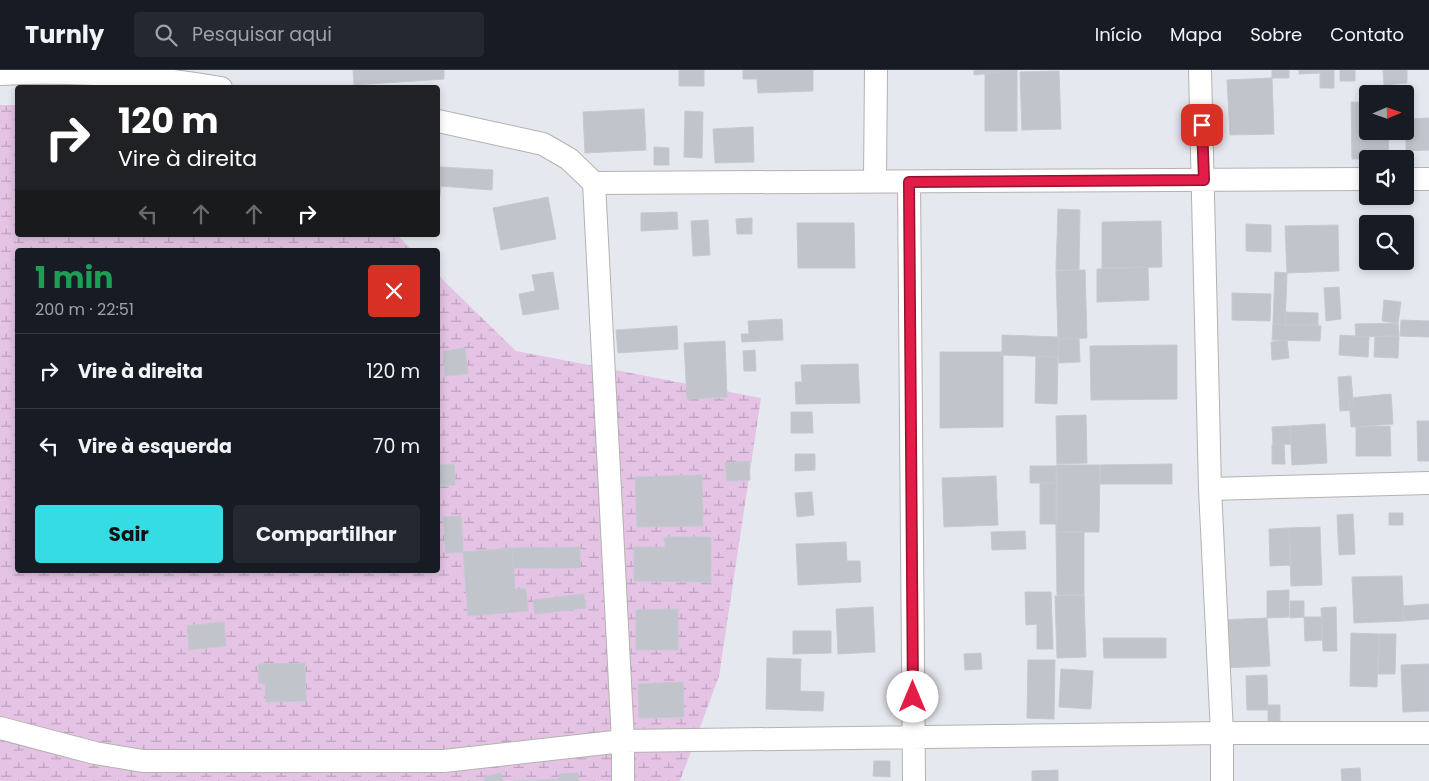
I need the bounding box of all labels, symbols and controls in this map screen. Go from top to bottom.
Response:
search box [134,12,484,57]
text: Turnly [25,18,104,51]
icon: search [152,21,180,49]
text: Pesquisar aqui [192,21,332,48]
text: Início [1095,22,1142,47]
text: Mapa [1170,22,1222,47]
text: Sobre [1250,22,1302,47]
text: Contato [1330,22,1404,47]
north arrow [1359,85,1414,140]
map controls [1359,85,1414,270]
text: 120 m [118,96,218,145]
pin [1181,104,1223,146]
icon: right [35,105,100,170]
icon: arrive [1188,111,1216,139]
text: Vire à direita [118,143,257,174]
button: sound [1359,150,1414,205]
icon: left [134,200,162,228]
icon: ahead [187,200,215,228]
icon: ahead [240,200,268,228]
icon: right [293,200,321,228]
button: search [1359,215,1414,270]
text: 1 min [35,256,113,299]
button: close [368,265,420,317]
text: 200 m · 22:51 [35,298,134,321]
icon: right [35,357,63,385]
text: Vire à direita [78,358,203,385]
text: 120 m [366,358,420,385]
icon: left [35,432,63,460]
text: Vire à esquerda [78,433,232,460]
text: 70 m [373,433,420,460]
button: Sair [35,505,223,563]
button: Compartilhar [233,505,420,563]
position arrow [886,670,938,722]

